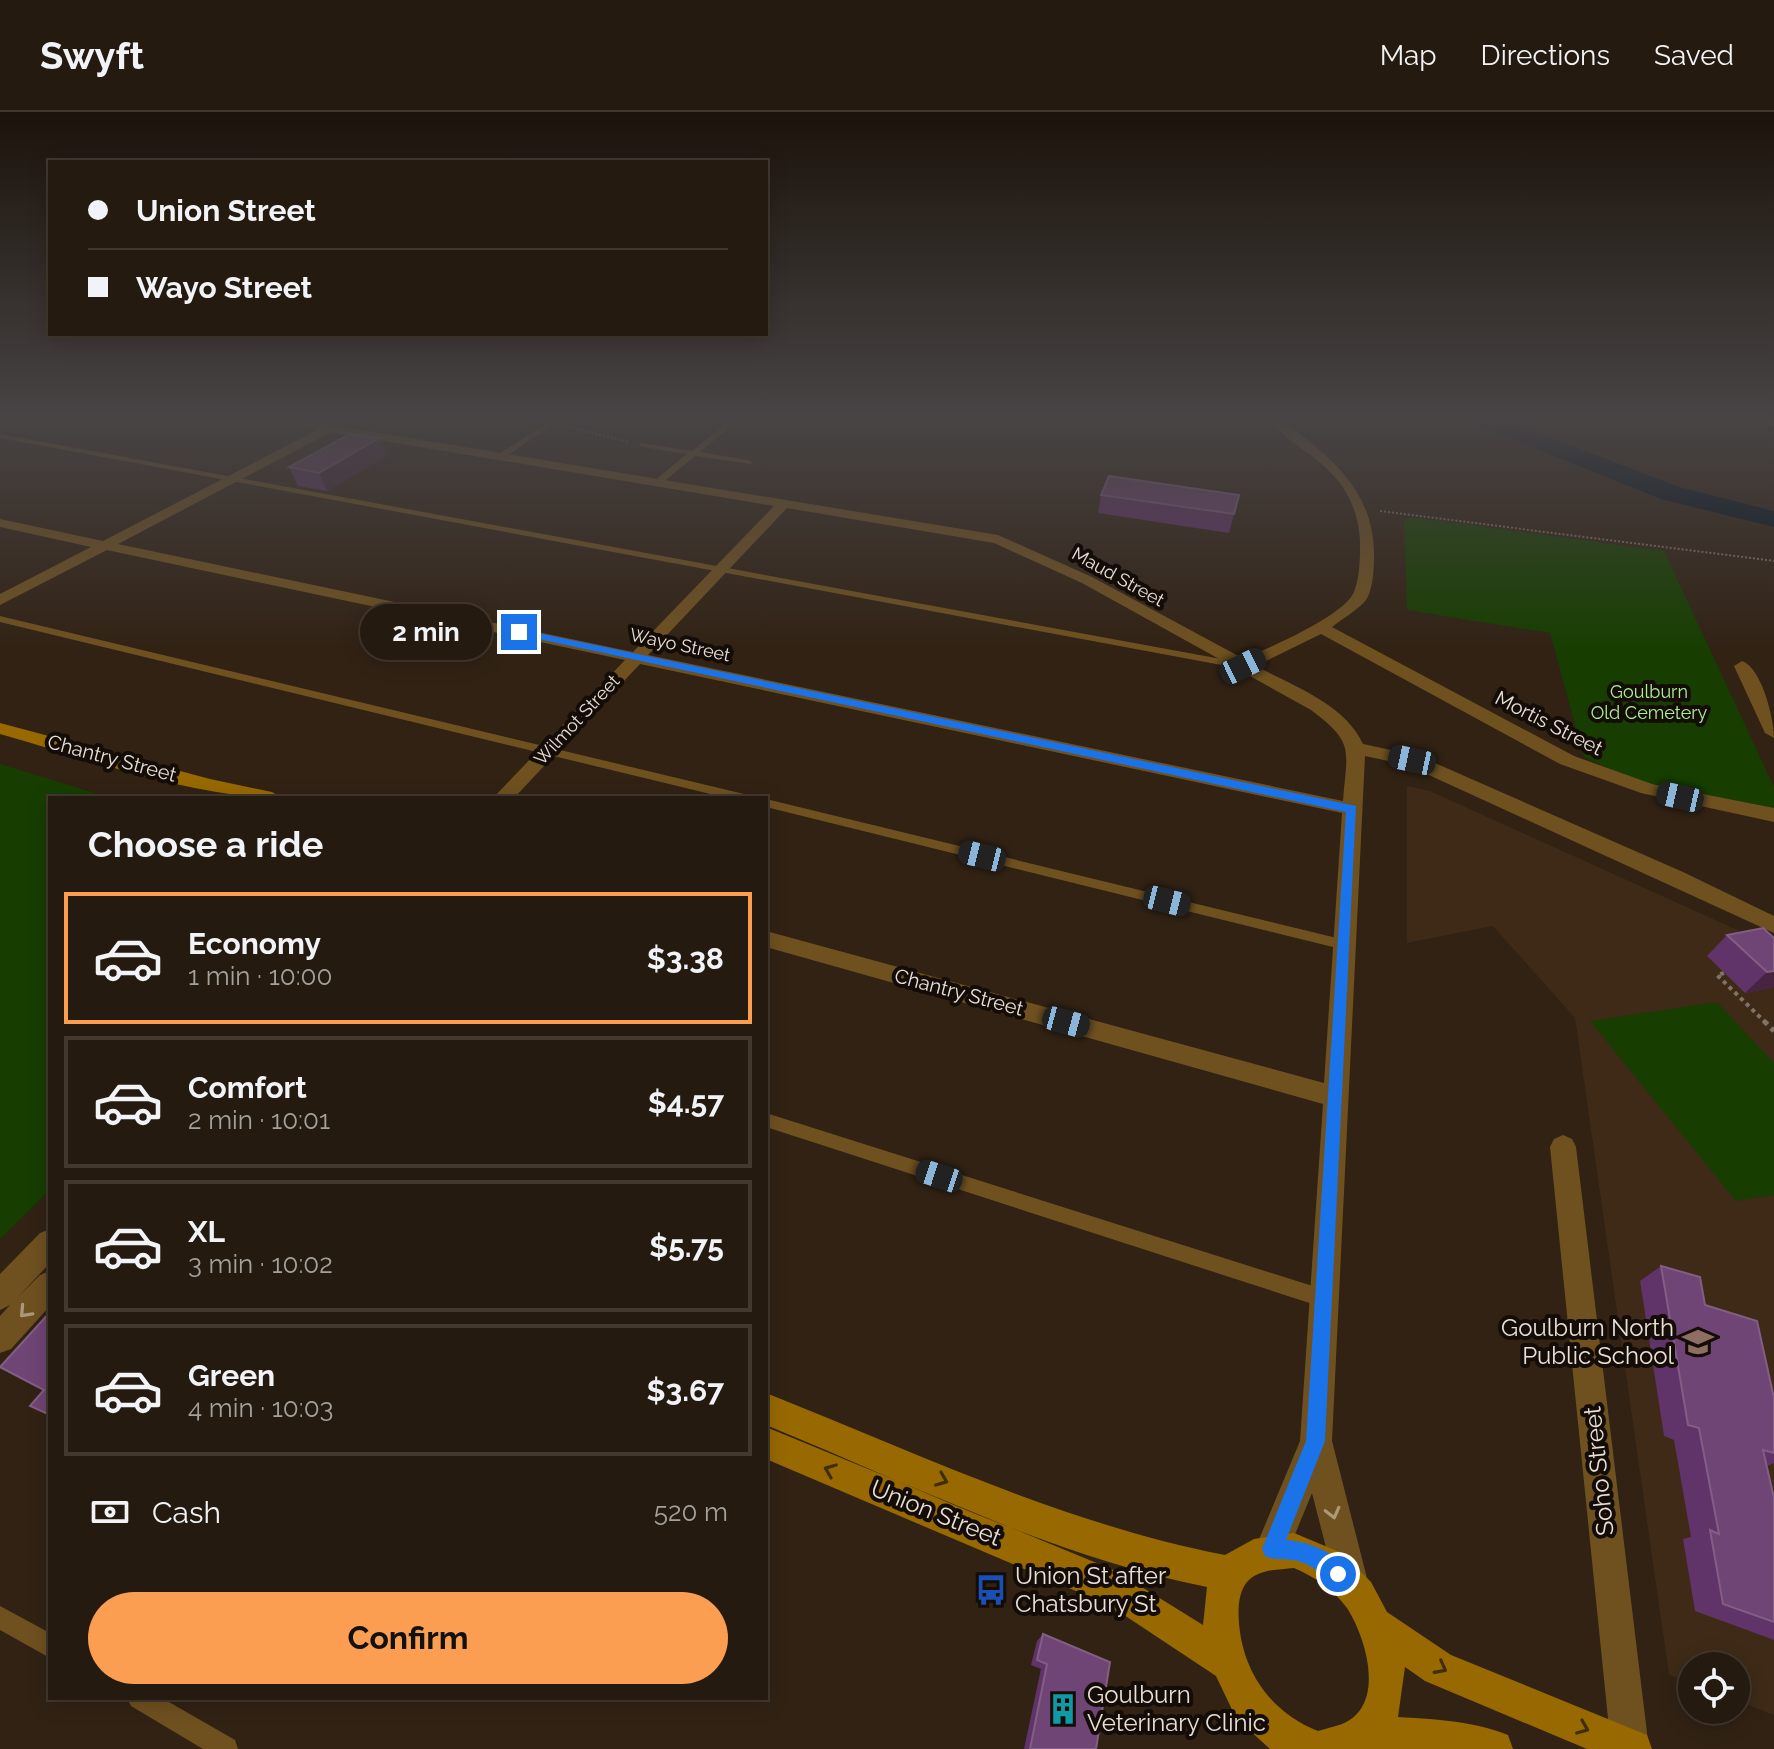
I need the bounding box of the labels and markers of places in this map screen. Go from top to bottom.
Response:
place label: Goulburn North Public School [1501,1313,1674,1370]
school or university icon: Goulburn North Public School [1681,1325,1715,1359]
place label: Union St after Chatsbury St [1015,1561,1167,1618]
bus stop icon: Union St after Chatsbury St [974,1573,1008,1607]
place label: Goulburn Veterinary Clinic [1087,1680,1266,1737]
building icon: Goulburn Veterinary Clinic [1046,1692,1080,1726]

